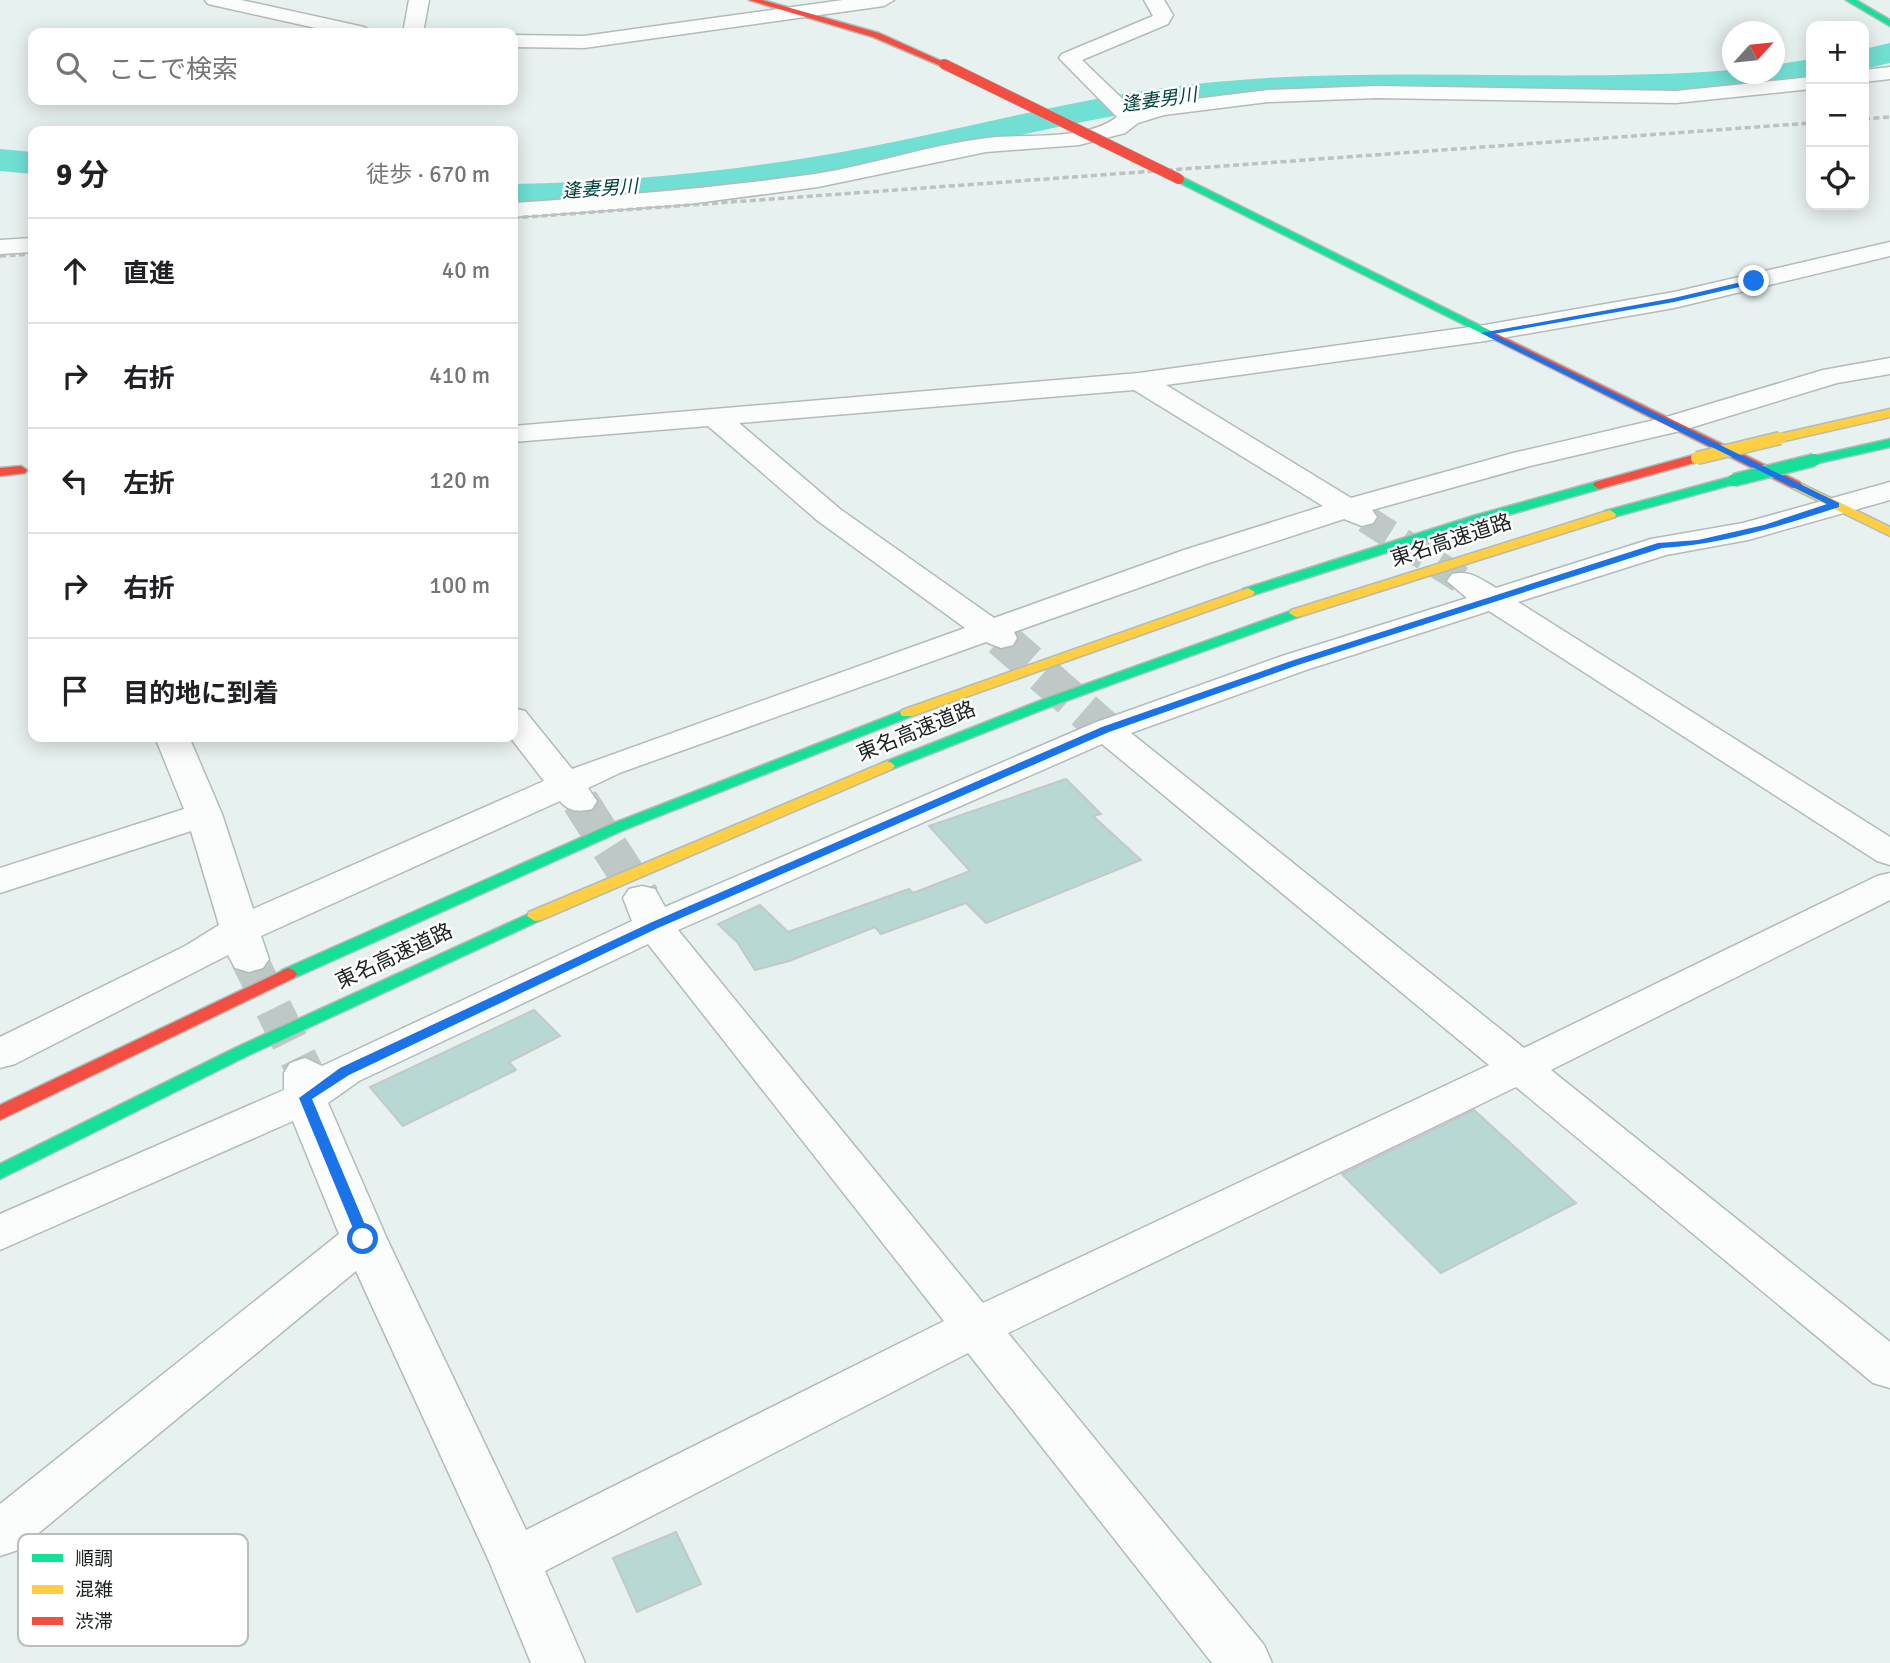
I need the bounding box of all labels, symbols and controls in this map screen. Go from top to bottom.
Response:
north arrow [1722,21,1785,84]
map controls [1806,21,1869,210]
button: + [1806,21,1869,84]
search box [28,28,518,105]
icon: search [52,48,90,86]
text: ここで検索 [108,54,238,86]
water label: 逢妻男川 [1120,83,1200,117]
button: − [1806,84,1869,147]
button: locate [1806,147,1869,210]
text: 9 分 [56,157,109,194]
text: 徒歩 · 670 m [366,160,490,189]
water label: 逢妻男川 [561,174,641,204]
icon: ahead [56,252,94,290]
text: 40 m [442,256,490,285]
text: 直進 [123,258,175,290]
route end [1738,265,1769,296]
icon: right [56,357,94,395]
text: 410 m [429,361,490,390]
text: 右折 [123,363,175,395]
icon: left [56,462,94,500]
text: 120 m [429,466,490,495]
text: 左折 [123,468,175,500]
street label: 東名高速道路 [1387,508,1515,572]
icon: right [56,567,94,605]
text: 100 m [429,571,490,600]
text: 右折 [123,573,175,605]
icon: arrive [56,672,94,710]
text: 目的地に到着 [123,678,279,710]
street label: 東名高速道路 [853,695,979,767]
street label: 東名高速道路 [331,918,457,994]
route start [347,1223,378,1254]
legend [18,1534,248,1646]
text: 順調 [75,1547,113,1571]
text: 混雑 [75,1578,113,1602]
text: 渋滞 [75,1610,113,1634]

